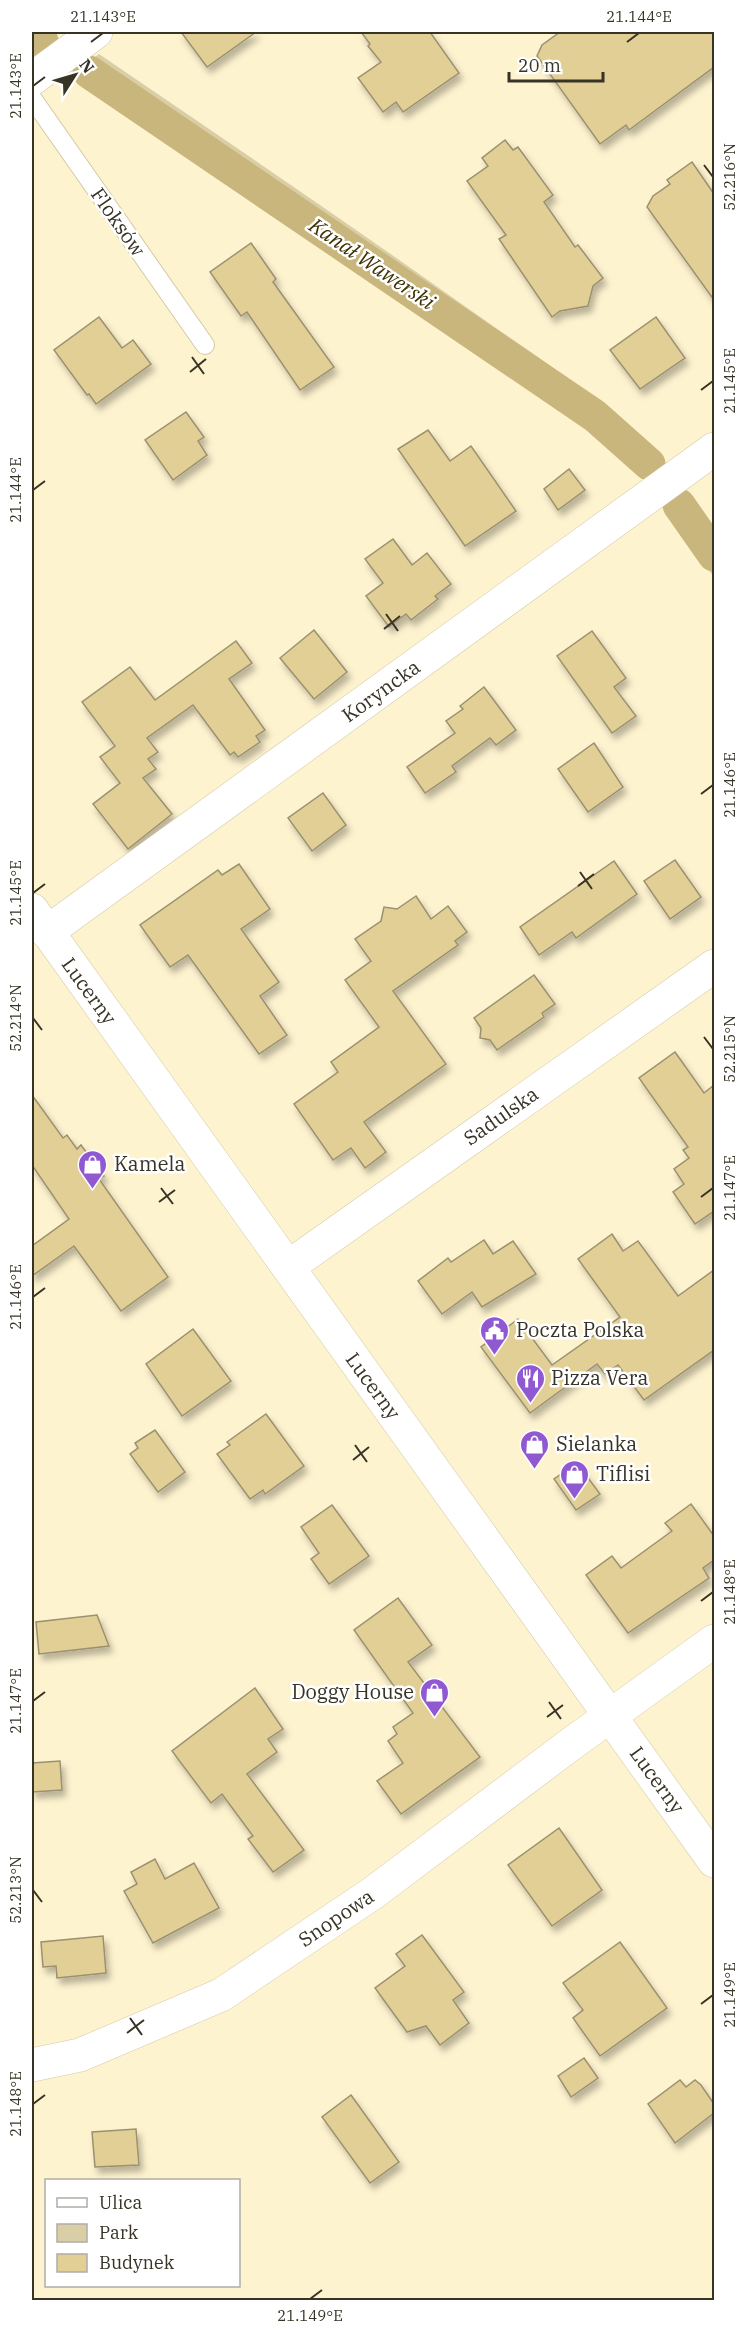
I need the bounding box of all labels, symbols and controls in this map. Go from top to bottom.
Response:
text: 21.143°E [70,7,136,26]
text: 21.144°E [606,7,672,26]
north arrow [45,45,105,105]
scale bar [509,45,604,83]
text: 21.143°E [6,53,25,119]
text: 20 m [518,54,561,77]
text: N [75,55,99,77]
text: 52.216°N [720,143,739,211]
street label: Floksów [85,182,152,262]
water label: Kanał Wawerski [303,210,441,316]
text: 21.145°E [720,348,739,414]
text: 21.144°E [6,457,25,523]
street label: Koryncka [336,653,425,728]
text: 21.146°E [720,752,739,818]
text: 21.145°E [6,860,25,926]
street label: Lucerny [56,952,123,1030]
text: 52.214°N [6,984,25,1052]
text: 52.215°N [720,1015,739,1083]
street label: Sadulska [458,1080,544,1151]
shop icon: Kamela [77,1148,109,1190]
place label: Kamela [114,1150,186,1177]
text: 21.147°E [720,1155,739,1221]
text: 21.146°E [6,1264,25,1330]
public building icon: Poczta Polska [479,1314,511,1356]
place label: Poczta Polska [516,1316,644,1343]
street label: Lucerny [340,1347,407,1425]
restaurant icon: Pizza Vera [514,1362,546,1404]
place label: Pizza Vera [551,1364,648,1391]
shop icon: Sielanka [519,1428,551,1470]
place label: Sielanka [556,1430,637,1457]
shop icon: Tiflisi [559,1458,591,1500]
place label: Tiflisi [596,1460,650,1487]
text: 21.148°E [720,1559,739,1625]
text: 21.147°E [6,1668,25,1734]
shop icon: Doggy House [419,1676,451,1718]
place label: Doggy House [291,1678,414,1705]
street label: Lucerny [624,1741,691,1819]
text: 52.213°N [6,1856,25,1924]
street label: Snopowa [293,1882,379,1953]
text: 21.149°E [720,1962,739,2028]
text: 21.148°E [6,2071,25,2137]
legend [45,2179,240,2287]
text: Ulica [99,2191,143,2214]
text: Park [99,2221,139,2244]
text: Budynek [99,2251,175,2274]
text: 21.149°E [277,2306,343,2325]

